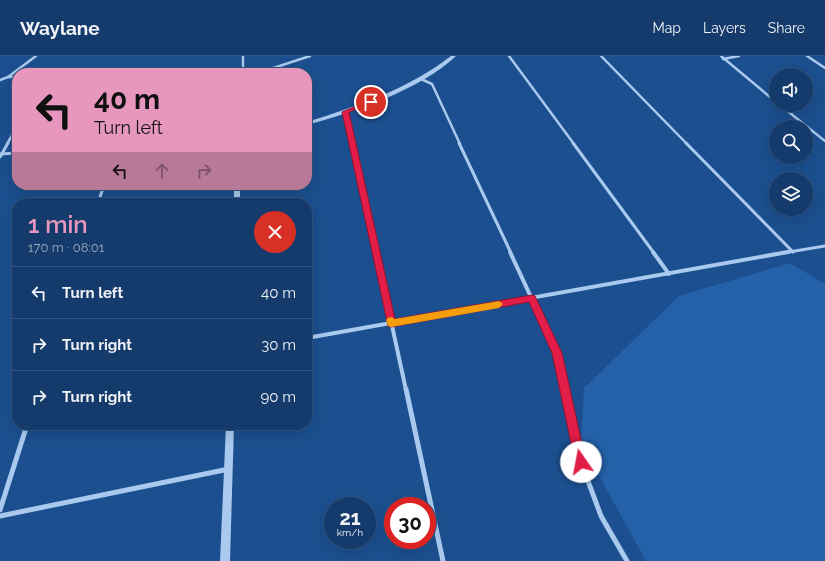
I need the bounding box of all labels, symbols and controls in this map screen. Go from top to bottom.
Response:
text: Waylane [20,17,100,39]
text: Map [653,20,681,36]
text: Layers [703,20,746,36]
text: Share [768,20,805,36]
map controls [769,68,813,216]
button: sound [769,68,813,112]
text: 40 m [94,83,160,116]
icon: left [28,84,80,136]
pin [354,85,388,119]
icon: arrive [360,91,382,113]
text: Turn left [94,117,163,138]
button: search [769,120,813,164]
icon: left [109,160,131,182]
icon: ahead [151,160,173,182]
icon: right [193,160,215,182]
button: layers [769,172,813,216]
text: 1 min [28,210,88,239]
button: close [254,211,296,253]
text: 170 m · 08:01 [28,240,104,255]
icon: left [28,282,50,304]
text: Turn left [62,284,123,302]
text: 40 m [261,284,296,302]
icon: right [28,334,50,356]
text: Turn right [62,336,132,354]
text: 30 m [261,336,296,354]
icon: right [28,386,50,408]
text: Turn right [62,388,132,406]
text: 90 m [260,388,296,406]
position arrow [560,441,602,483]
speed limit sign: 30 [384,497,436,549]
text: 21 [339,506,361,530]
text: km/h [337,527,363,538]

